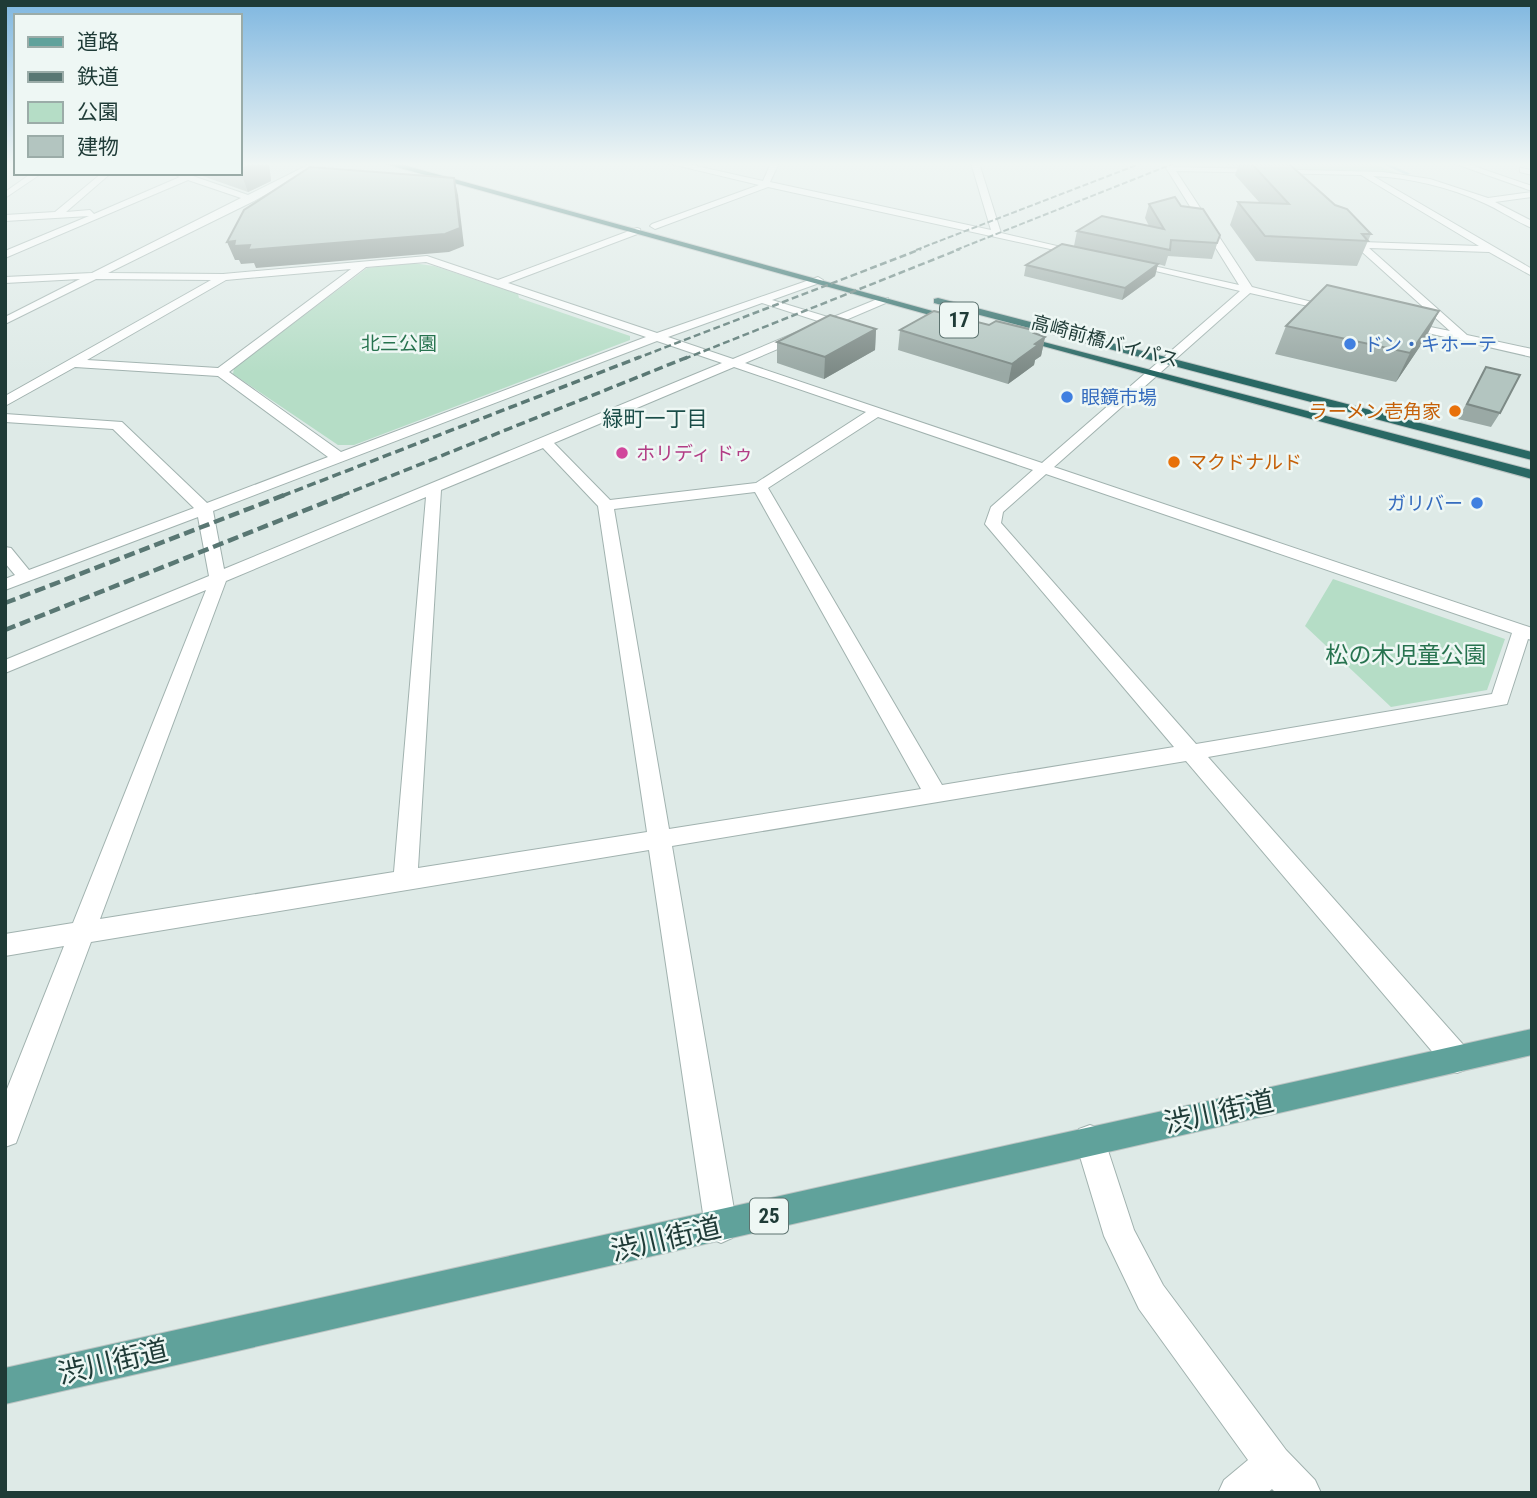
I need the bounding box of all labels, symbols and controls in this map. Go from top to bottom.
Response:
legend [14,14,242,175]
text: 道路 [77,30,119,54]
text: 鉄道 [77,65,119,89]
text: 公園 [77,100,119,124]
text: 建物 [77,135,119,159]
road number: 17 [940,302,978,338]
street label: 高崎前橋バイパス [1029,310,1181,372]
park label: 北三公園 [361,332,437,355]
place label: ドン・キホーテ [1364,333,1497,356]
marker: ドン・キホーテ [1342,336,1358,352]
place label: 眼鏡市場 [1081,386,1157,409]
marker: 眼鏡市場 [1059,389,1075,405]
place label: ラーメン壱角家 [1309,400,1441,423]
marker: ラーメン壱角家 [1447,403,1463,419]
district label: 緑町一丁目 [603,407,708,431]
place label: ホリディ ドゥ [636,442,753,465]
marker: ホリディ ドゥ [614,445,630,461]
place label: マクドナルド [1188,451,1302,474]
marker: マクドナルド [1166,454,1182,470]
place label: ガリバー [1387,492,1463,515]
marker: ガリバー [1469,495,1485,511]
park label: 松の木児童公園 [1326,642,1487,669]
street label: 渋川街道 [1161,1084,1277,1140]
road number: 25 [750,1198,788,1234]
street label: 渋川街道 [608,1210,724,1268]
street label: 渋川街道 [55,1333,171,1391]

